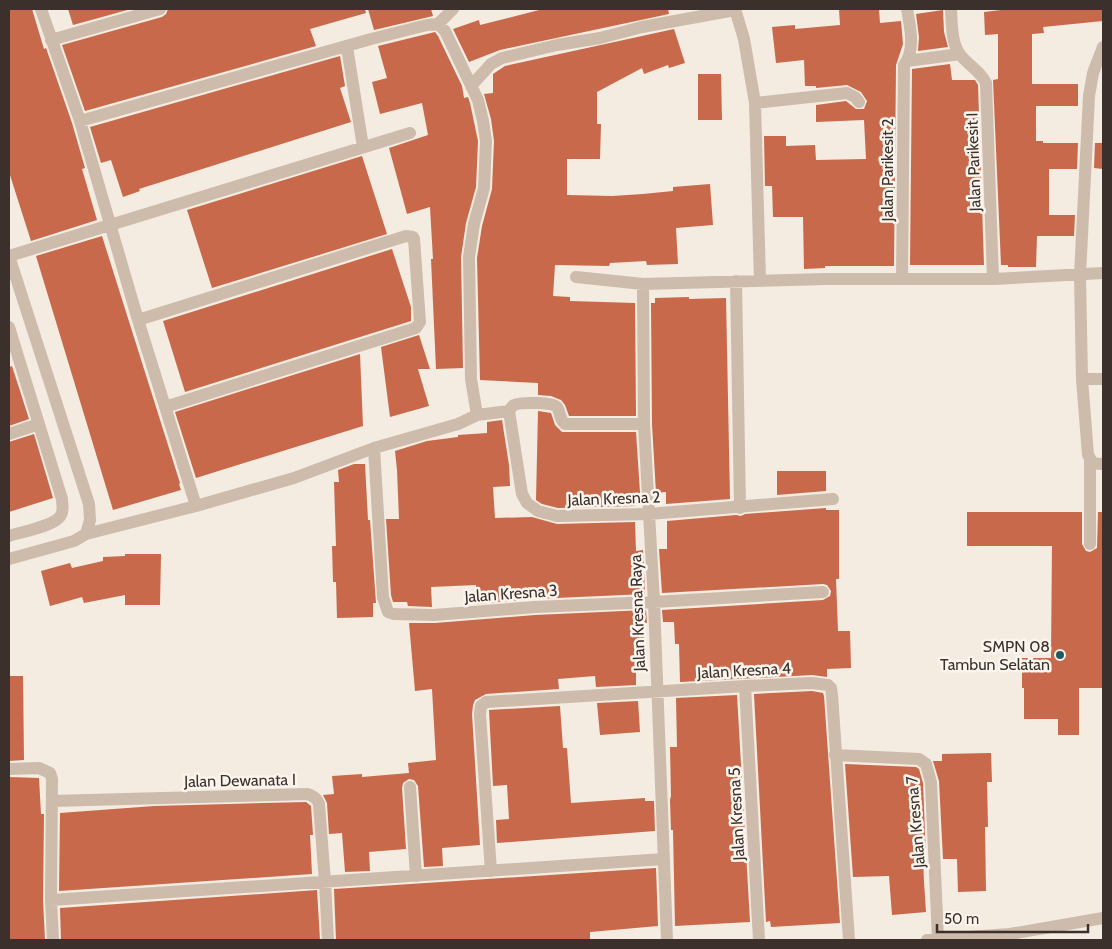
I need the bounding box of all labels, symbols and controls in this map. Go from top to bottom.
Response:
street label: Jalan Parikesit I [962,112,985,213]
street label: Jalan Parikesit 2 [878,118,897,223]
street label: Jalan Kresna 2 [566,487,661,510]
street label: Jalan Kresna Raya [626,554,649,673]
street label: Jalan Kresna 3 [463,581,558,606]
place label: SMPN 08 Tambun Selatan [940,637,1050,674]
marker: SMPN 08 Tambun Selatan [1054,649,1066,661]
street label: Jalan Kresna 4 [696,659,791,682]
street label: Jalan Kresna 5 [725,767,748,862]
street label: Jalan Dewanata I [183,770,296,791]
street label: Jalan Kresna 7 [902,775,929,870]
scale bar [937,902,1088,934]
text: 50 m [944,910,979,928]

